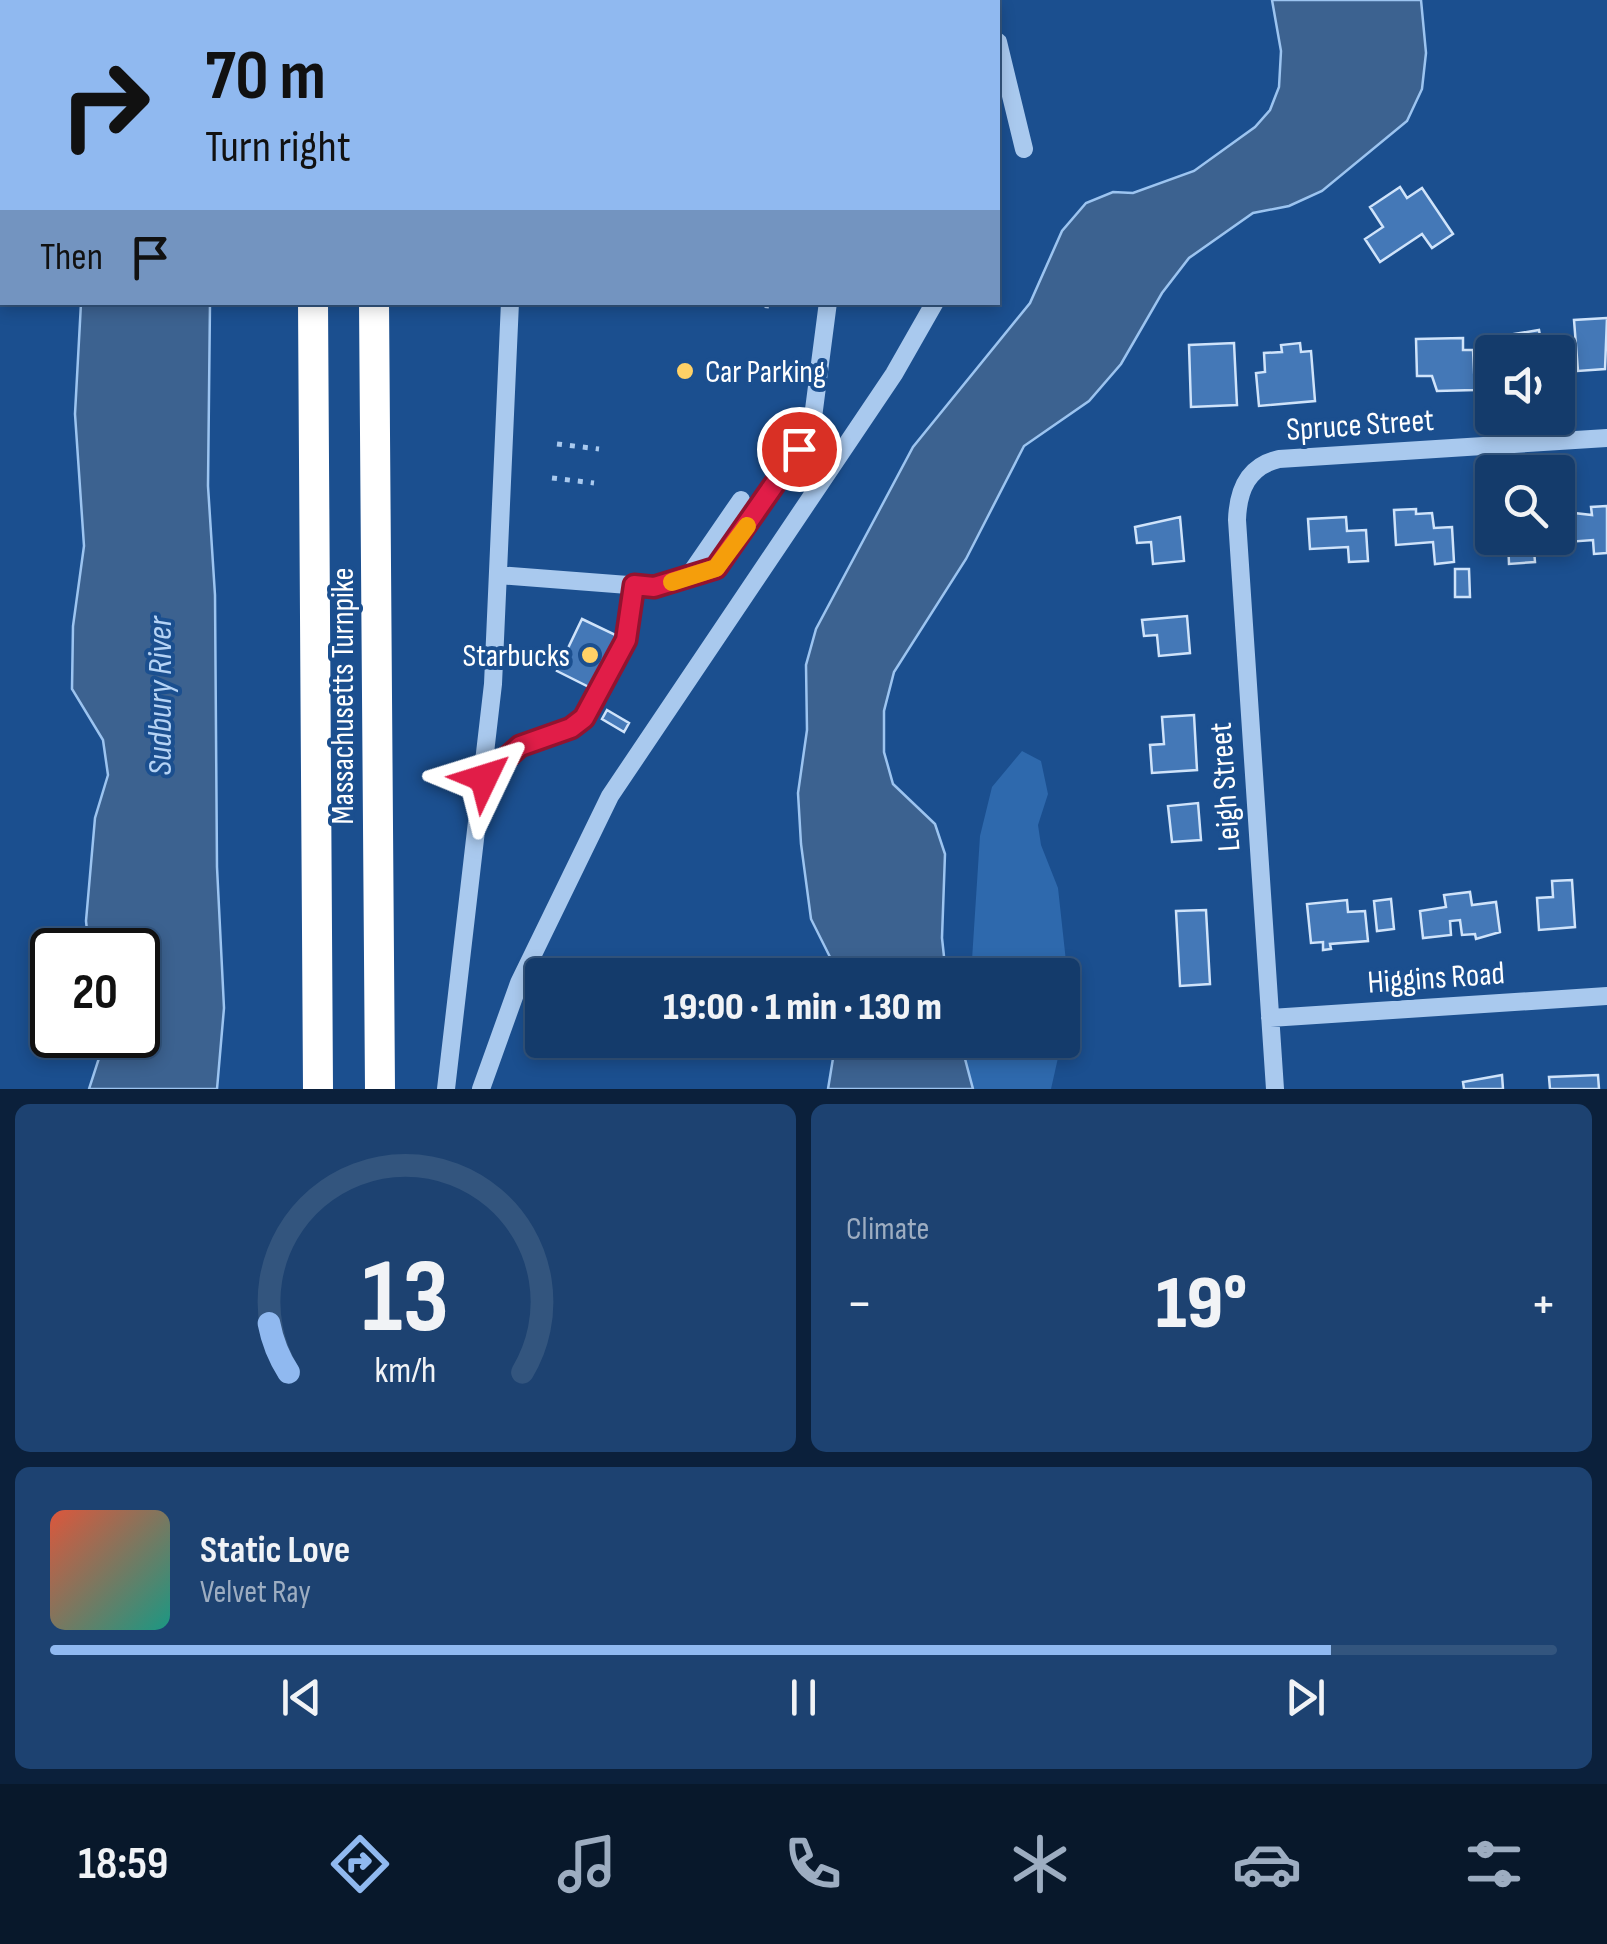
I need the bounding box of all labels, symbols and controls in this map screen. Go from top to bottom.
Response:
text: 70 m [205,35,326,119]
icon: right [40,40,170,170]
text: Turn right [205,120,351,175]
icon: arrive [123,230,178,285]
text: Then [40,235,103,280]
map controls [1475,335,1575,555]
button: sound [1475,335,1575,435]
place label: Car Parking [705,353,826,392]
marker: Car Parking [674,360,696,382]
street label: Spruce Street [1285,401,1435,450]
pin [757,407,842,492]
icon: arrive [772,422,827,477]
button: search [1475,455,1575,555]
street label: Massachusetts Turnpike [324,568,363,824]
water label: Sudbury River [139,615,182,776]
place label: Starbucks [462,637,570,676]
marker: Starbucks [579,644,601,666]
street label: Leigh Street [1202,721,1249,853]
position arrow [432,726,536,830]
speed limit sign: 20 [30,928,160,1058]
street label: Higgins Road [1366,954,1506,1003]
text: 19:00 · 1 min · 130 m [663,985,942,1030]
text: Climate [846,1210,929,1249]
text: 13 [362,1236,449,1361]
text: 19° [1156,1259,1247,1350]
text: − [846,1271,873,1338]
text: + [1530,1271,1557,1338]
text: km/h [375,1350,436,1393]
text: Static Love [200,1528,350,1573]
text: Velvet Ray [200,1573,311,1612]
icon: previous [274,1670,329,1725]
icon: pause [776,1670,831,1725]
icon: next [1278,1670,1333,1725]
icon: directions [325,1829,395,1899]
icon: music [552,1829,622,1899]
icon: phone [778,1829,848,1899]
icon: climate [1005,1829,1075,1899]
icon: car [1232,1829,1302,1899]
icon: filters [1459,1829,1529,1899]
text: 18:59 [78,1837,168,1892]

